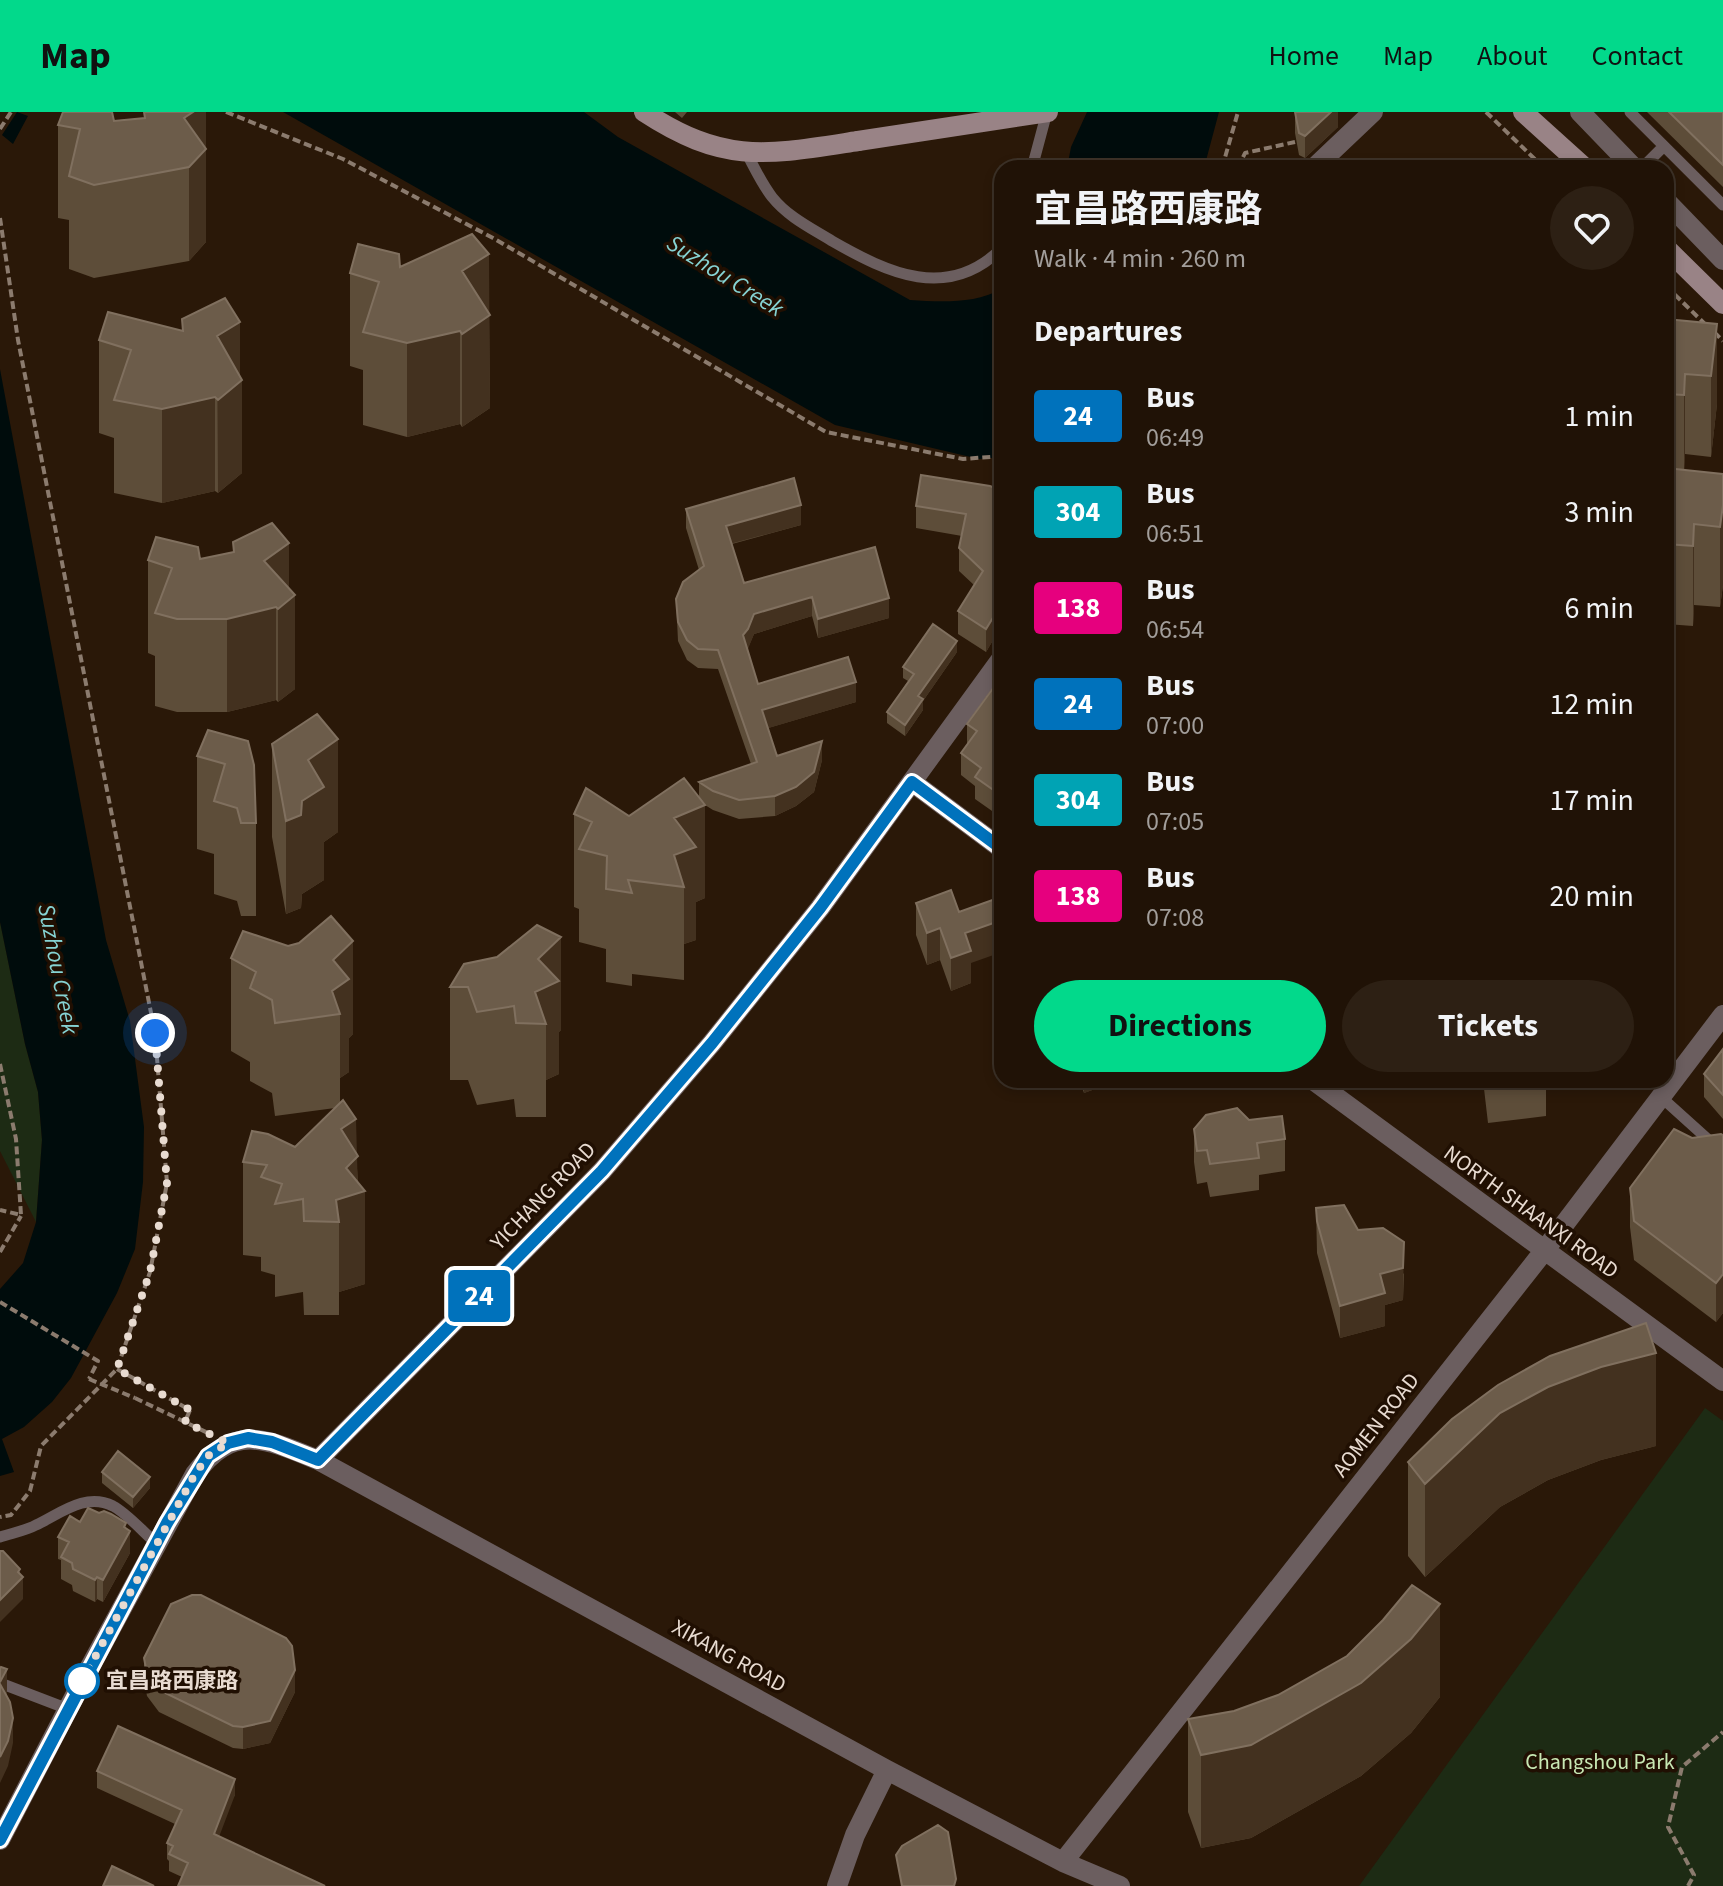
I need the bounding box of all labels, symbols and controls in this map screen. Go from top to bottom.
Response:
text: Map [40,29,111,83]
text: Home [1268,36,1339,76]
text: Map [1383,36,1433,76]
text: About [1477,36,1548,76]
text: Contact [1592,36,1683,76]
text: 宜昌路西康路 [1034,183,1262,237]
button: heart [1550,186,1634,270]
water label: Suzhou Creek [660,226,791,326]
text: Walk · 4 min · 260 m [1034,240,1246,277]
text: Departures [1034,310,1182,353]
text: Bus [1146,376,1194,419]
text: 1 min [1564,395,1634,438]
text: 24 [1063,396,1093,436]
text: 06:49 [1146,419,1204,456]
text: Bus [1146,472,1194,515]
text: 3 min [1564,491,1634,534]
text: 304 [1056,492,1100,532]
text: 06:51 [1146,515,1204,552]
text: Bus [1146,568,1194,611]
text: 6 min [1564,587,1634,630]
text: 138 [1056,588,1100,628]
text: 06:54 [1146,611,1204,648]
text: Bus [1146,664,1194,707]
text: 12 min [1550,683,1634,726]
text: 24 [1063,684,1093,724]
text: 07:00 [1146,707,1204,744]
text: Bus [1146,760,1194,803]
text: 17 min [1550,779,1634,822]
text: 304 [1056,780,1100,820]
text: 07:05 [1146,803,1204,840]
text: Bus [1146,856,1194,899]
text: 20 min [1550,875,1634,918]
text: 138 [1056,876,1100,916]
text: 07:08 [1146,899,1204,936]
water label: Suzhou Creek [28,901,88,1038]
button: Directions [1034,980,1326,1072]
button: Tickets [1342,980,1634,1072]
your location [135,1013,175,1053]
street label: YICHANG ROAD [482,1135,603,1258]
street label: NORTH SHAANXI ROAD [1437,1137,1625,1287]
line badge: 24 [443,1270,515,1322]
text: 24 [464,1276,494,1316]
street label: AOMEN ROAD [1325,1366,1427,1484]
street label: XIKANG ROAD [666,1611,792,1701]
marker: 宜昌路西康路 [65,1664,99,1698]
place label: 宜昌路西康路 [106,1665,238,1697]
park label: Changshou Park [1525,1746,1675,1778]

